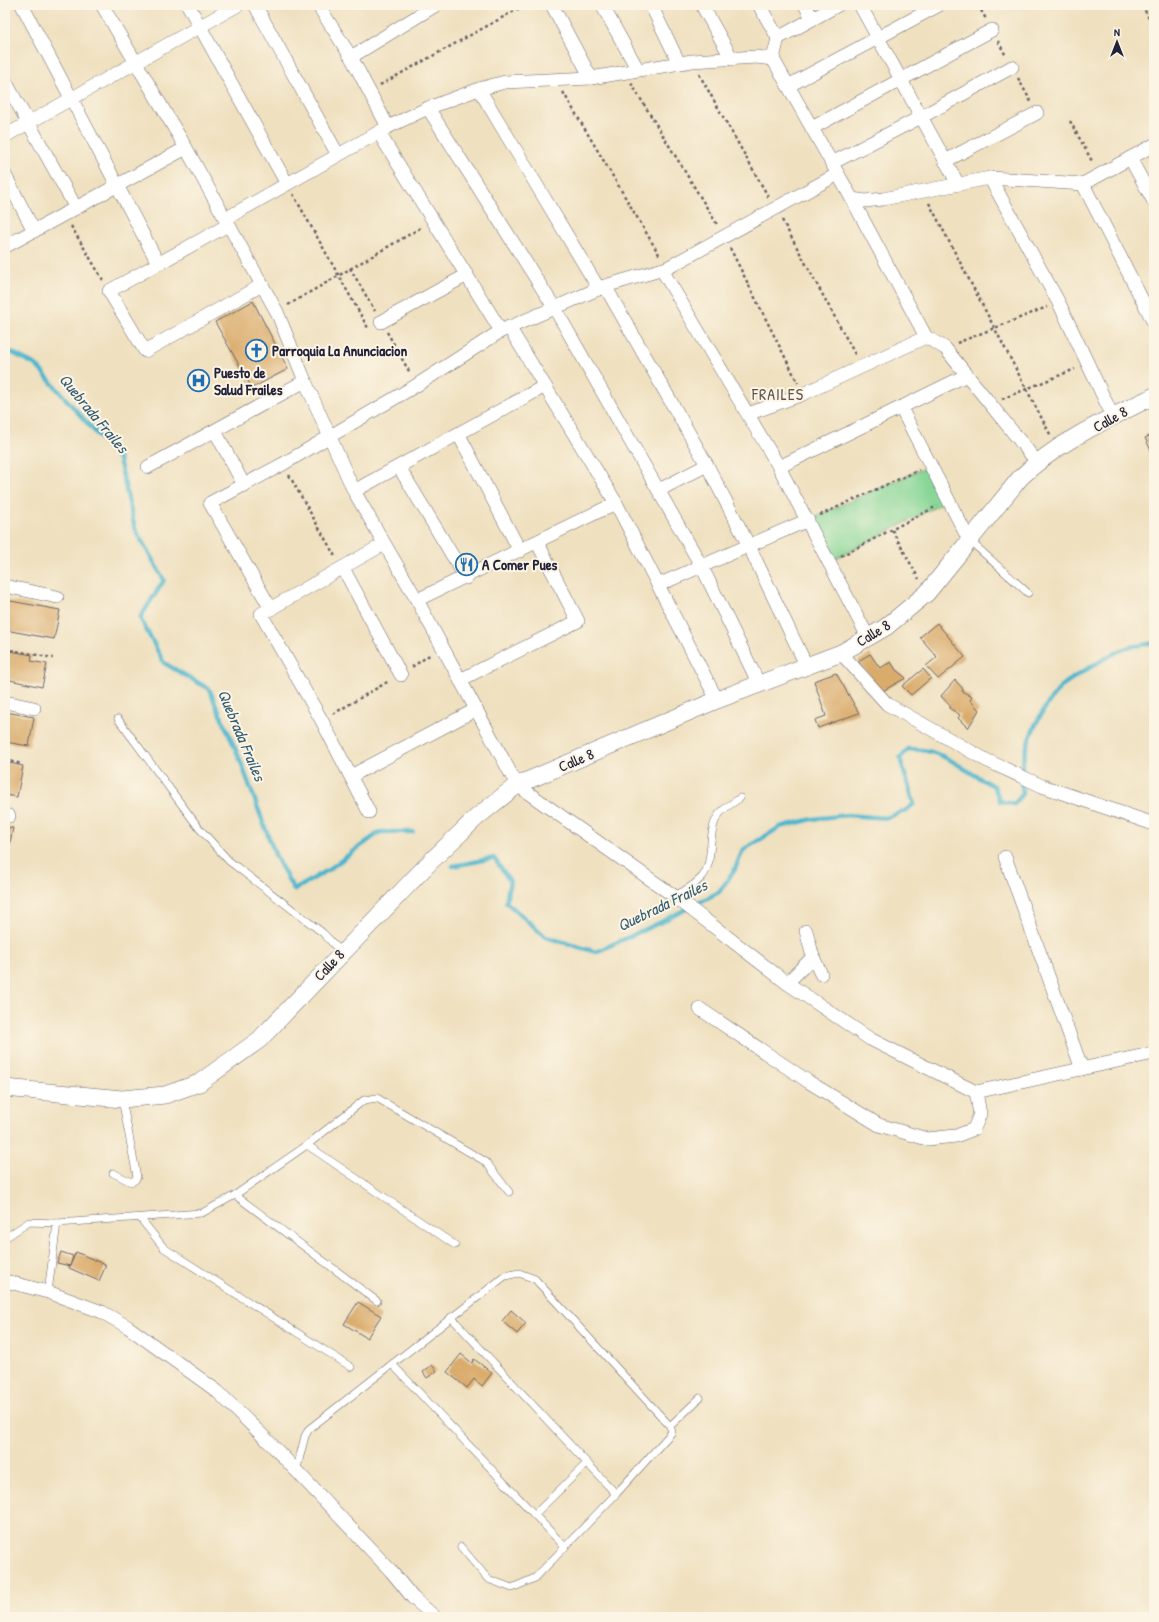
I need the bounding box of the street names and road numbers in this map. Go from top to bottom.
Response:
street label: Calle 8 [1089,401,1131,437]
street label: Calle 8 [852,614,894,652]
street label: Calle 8 [555,743,597,777]
street label: Calle 8 [309,944,349,986]

